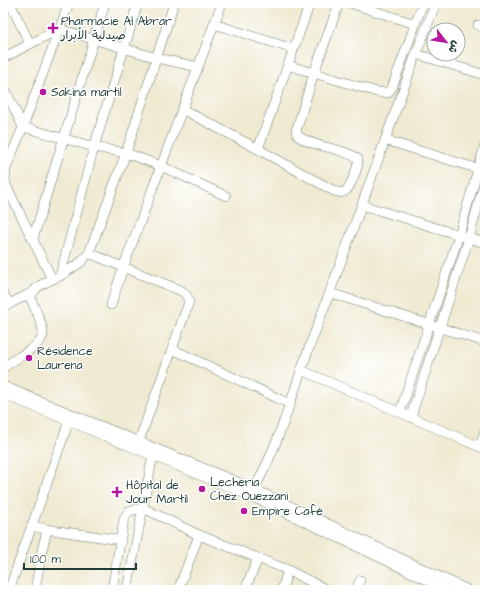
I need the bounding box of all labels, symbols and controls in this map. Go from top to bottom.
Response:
place label: Pharmacie Al Abrar صيدلية الأبرار [60,13,172,44]
north arrow [426,22,466,62]
marker: Pharmacie Al Abrar صيدلية الأبرار [48,23,58,33]
text: ش [445,38,464,56]
place label: Sakina martil [51,84,122,101]
marker: Sakina martil [38,87,48,97]
place label: Résidence Laurena [37,343,93,374]
marker: Résidence Laurena [24,353,34,363]
place label: Lecheria Chez Ouezzani [210,474,288,505]
place label: Hôpital de Jour Martil [126,477,188,508]
marker: Lecheria Chez Ouezzani [197,484,207,494]
marker: Hôpital de Jour Martil [111,486,123,498]
place label: Empire Café [252,503,324,520]
marker: Empire Café [239,506,249,516]
scale bar [24,545,136,571]
text: 100 m [30,551,61,568]

